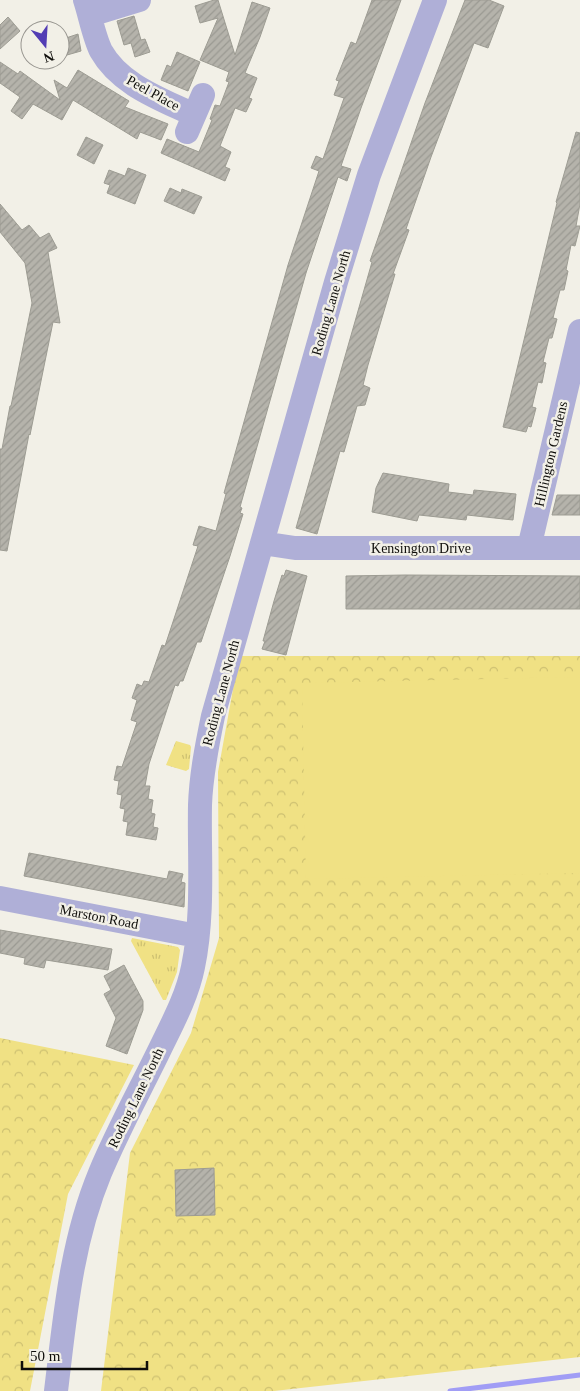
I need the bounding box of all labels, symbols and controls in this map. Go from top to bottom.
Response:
north arrow [20,20,70,70]
text: N [42,48,56,66]
street label: Peel Place [124,72,182,114]
street label: Roding Lane North [309,249,353,357]
street label: Hillington Gardens [532,400,570,508]
street label: Kensington Drive [371,541,471,556]
street label: Roding Lane North [200,638,242,748]
street label: Marston Road [58,902,140,932]
street label: Roding Lane North [105,1046,167,1150]
scale bar [22,1338,148,1370]
text: 50 m [30,1348,61,1364]

